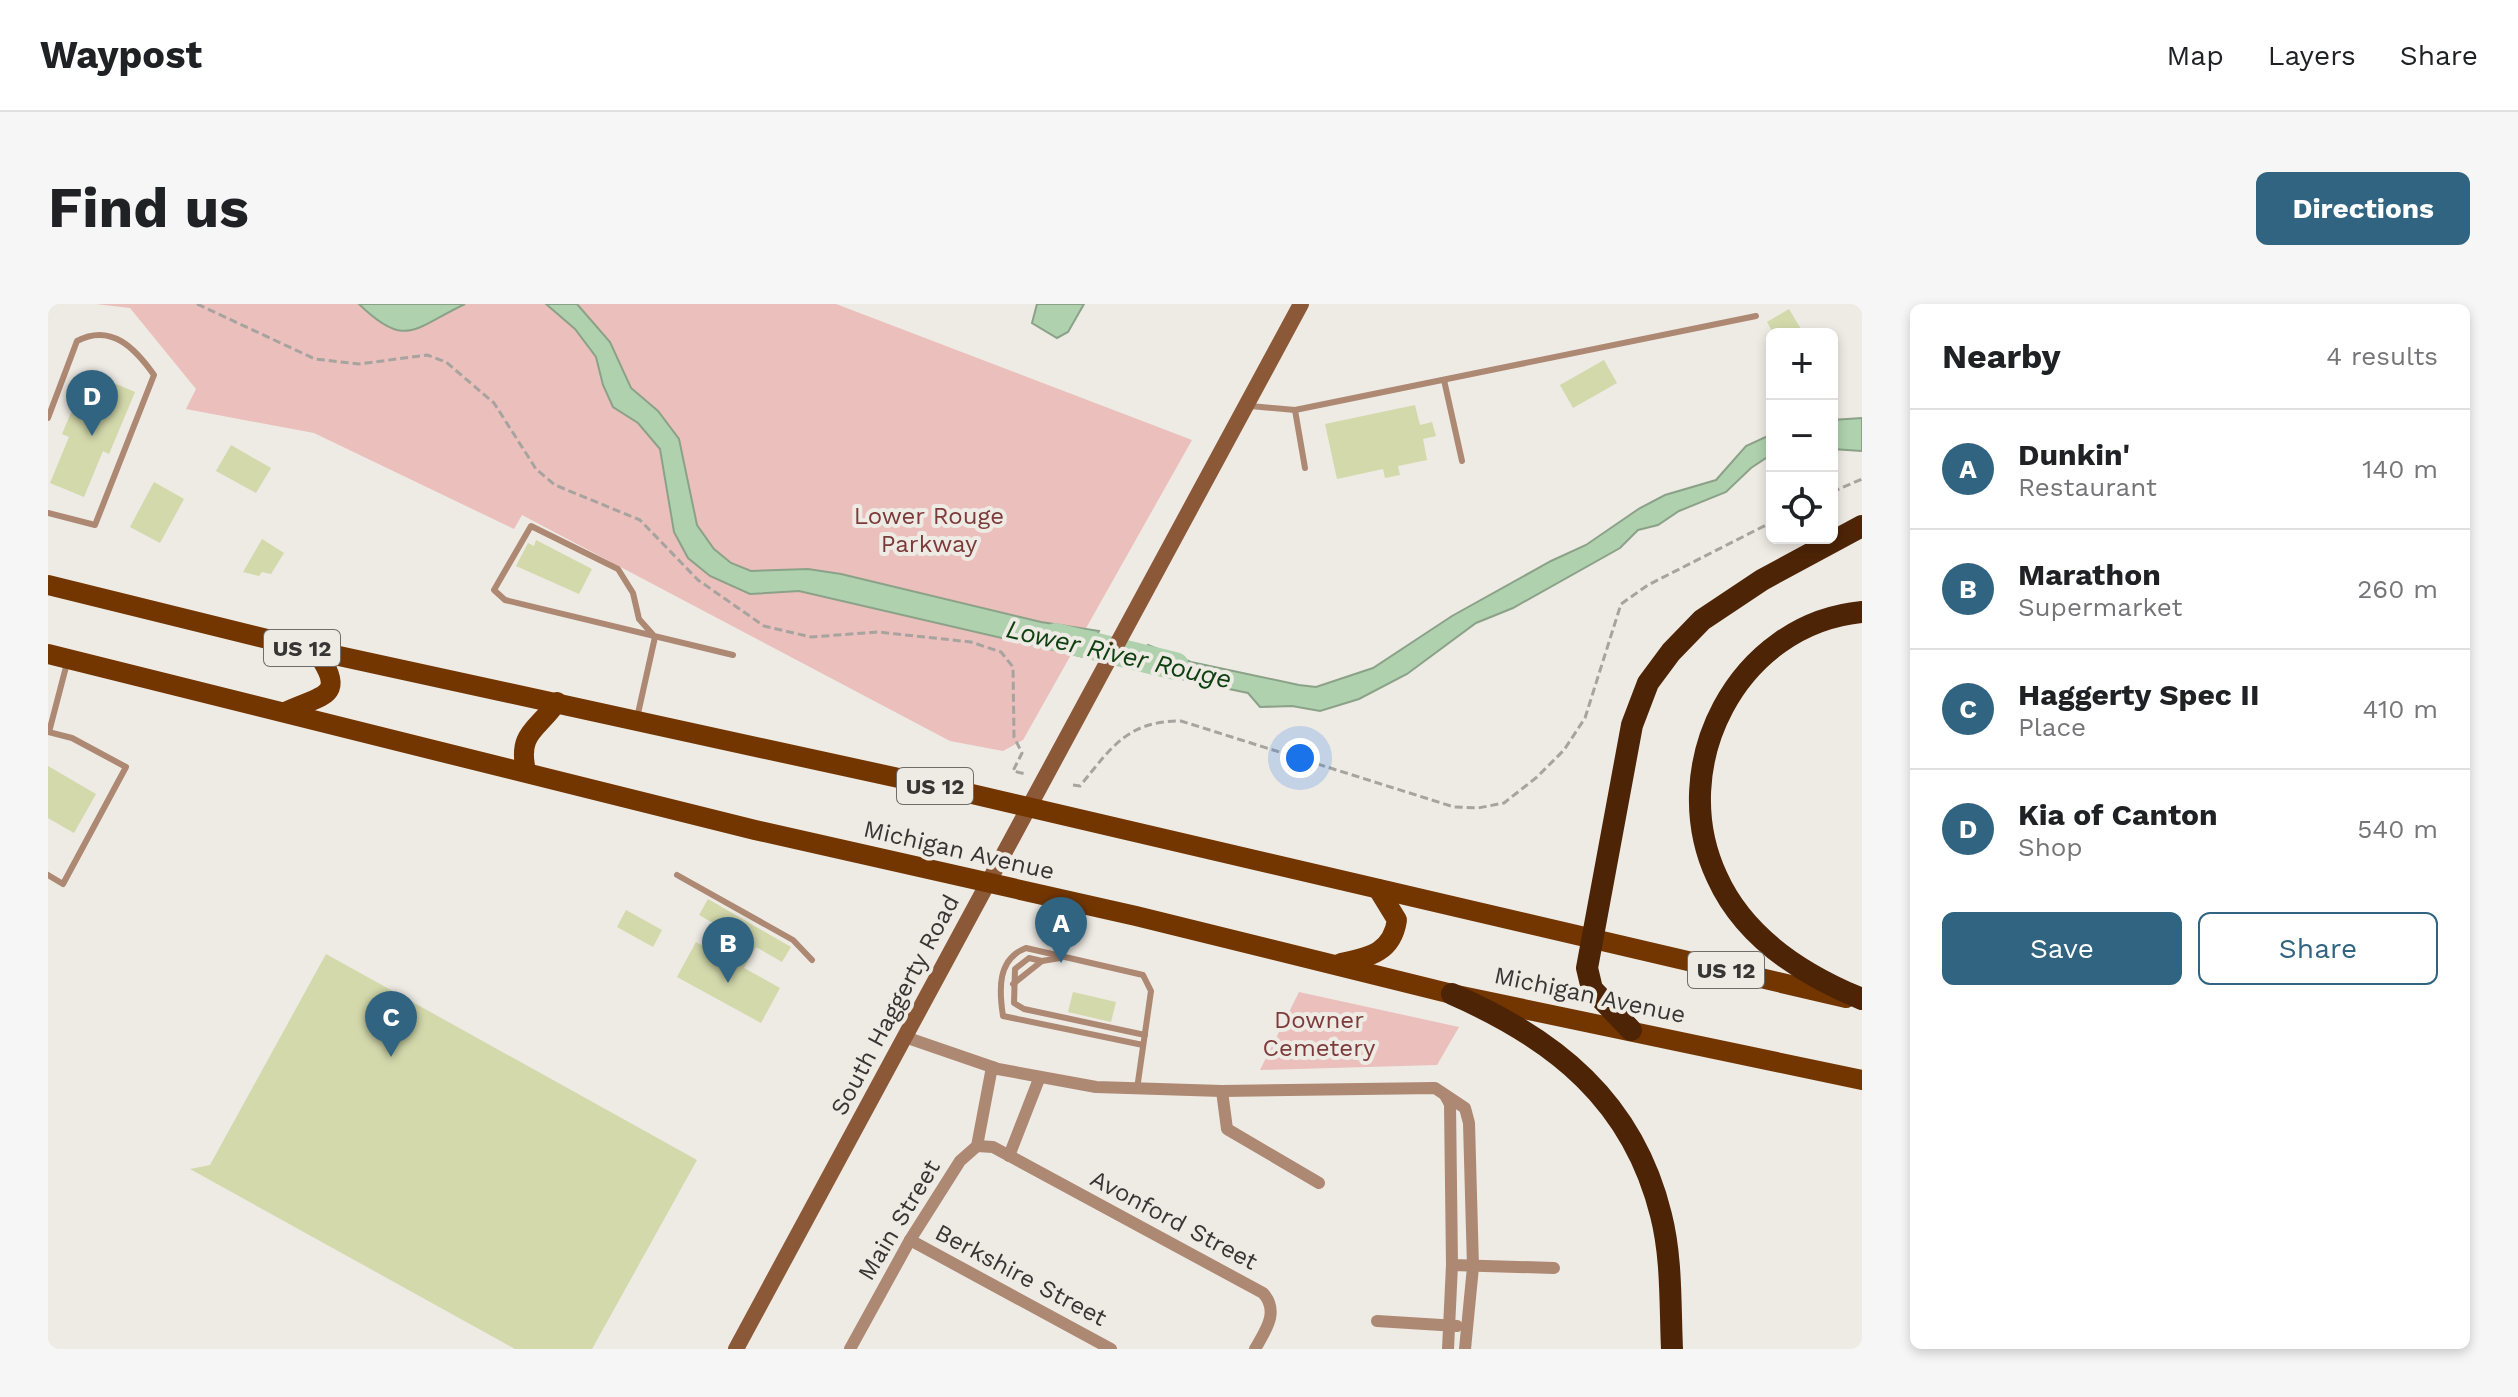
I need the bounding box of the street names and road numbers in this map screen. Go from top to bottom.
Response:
road number: US 12 [264,630,340,666]
road number: US 12 [897,768,973,804]
street label: Michigan Avenue [861,814,1057,886]
street label: South Haggerty Road [825,890,965,1120]
road number: US 12 [1688,952,1764,988]
street label: Michigan Avenue [1492,961,1688,1029]
street label: Main Street [852,1155,946,1285]
street label: Avonford Street [1086,1164,1262,1276]
street label: Berkshire Street [930,1218,1112,1332]

